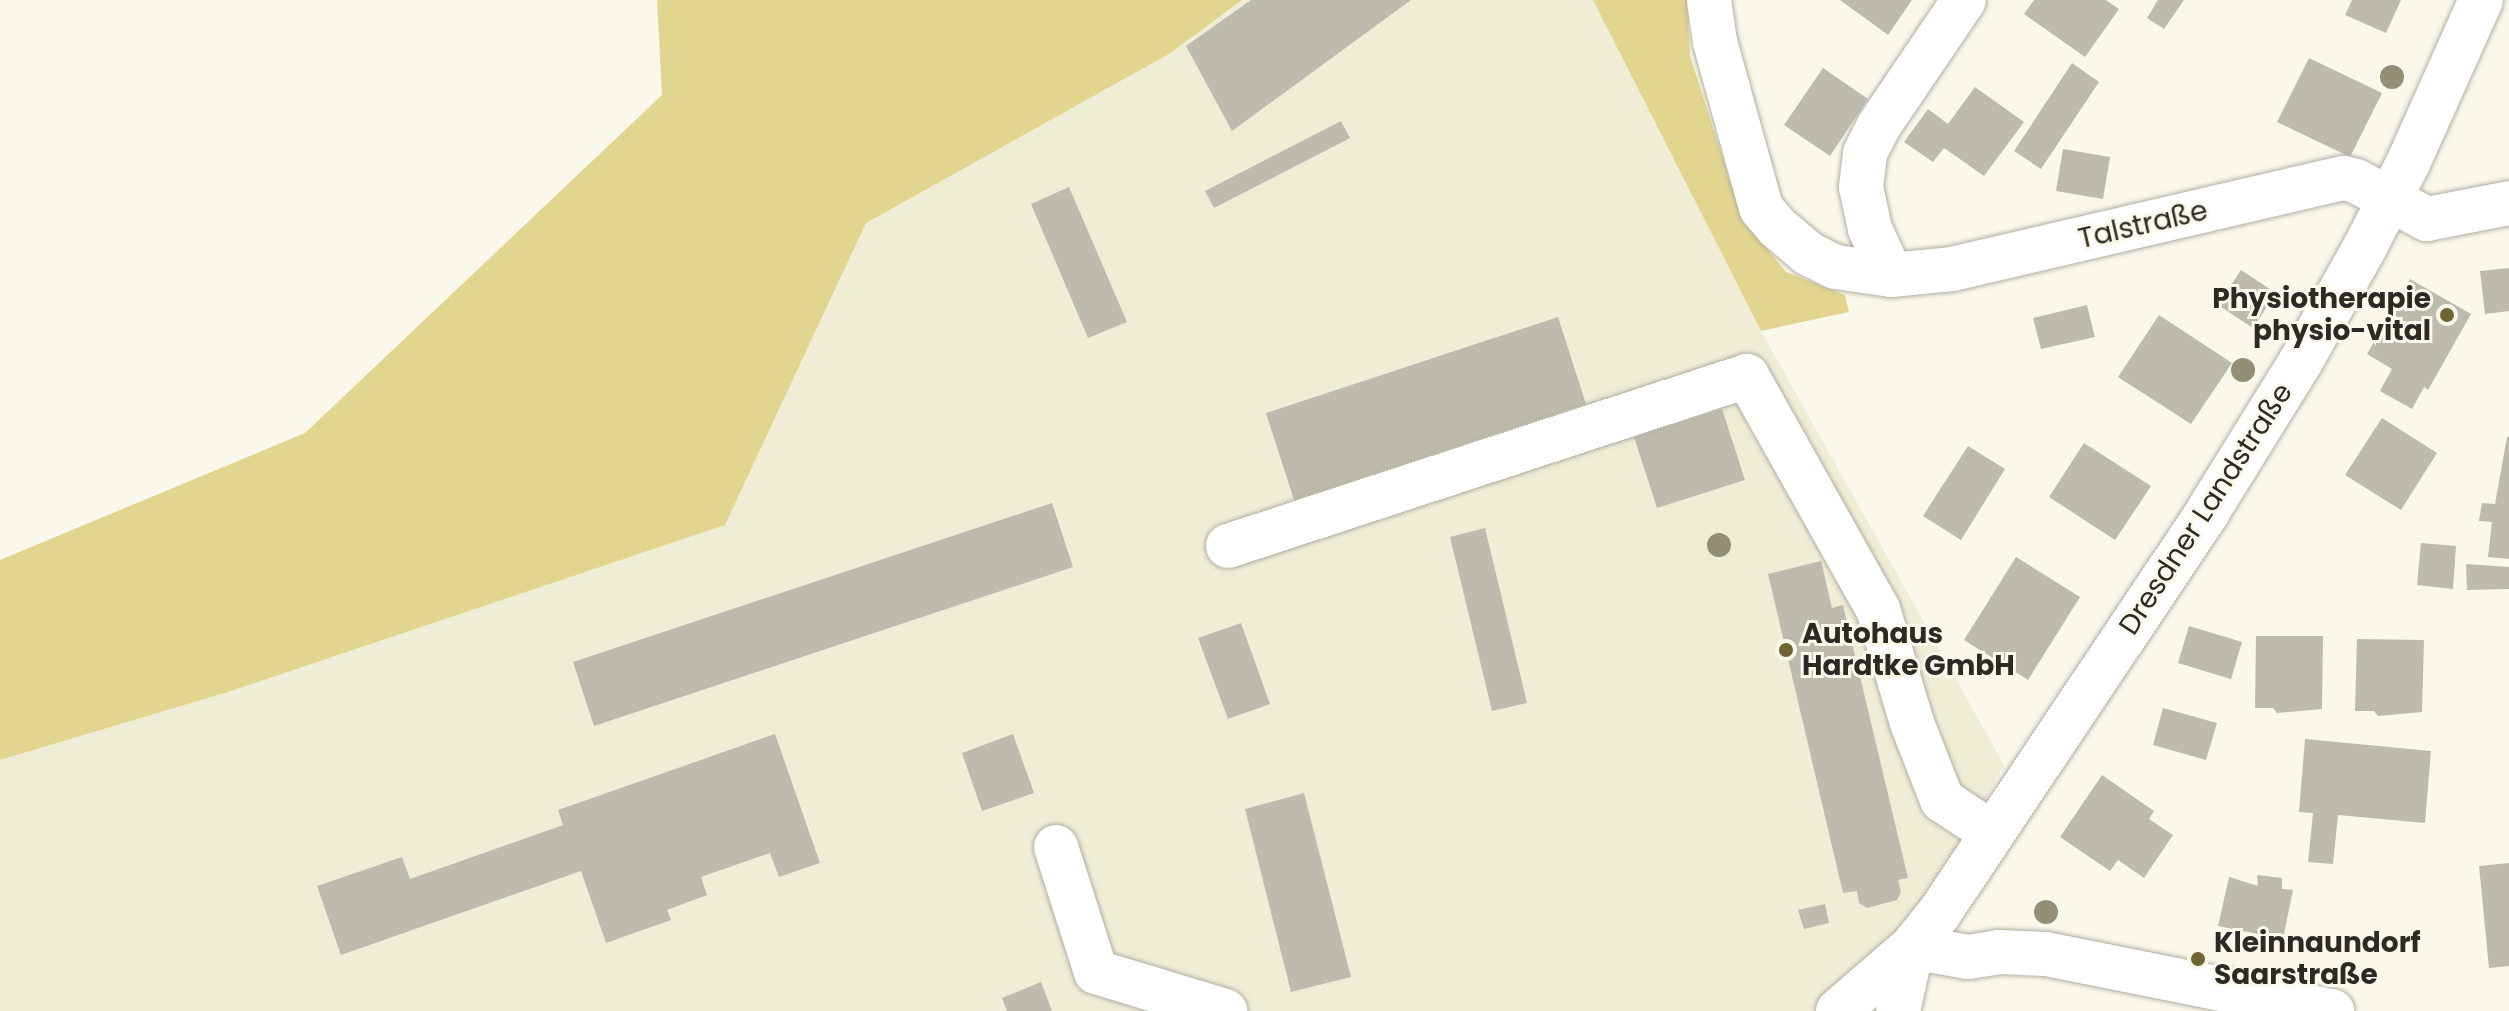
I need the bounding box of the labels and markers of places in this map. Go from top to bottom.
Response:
place label: Physiotherapie physio-vital [2212,282,2431,348]
marker: Physiotherapie physio-vital [2438,306,2456,324]
place label: Autohaus Hardtke GmbH [1802,617,2015,683]
marker: Autohaus Hardtke GmbH [1777,641,1795,659]
place label: Kleinnaundorf Saarstraße [2214,926,2421,992]
marker: Kleinnaundorf Saarstraße [2189,950,2207,968]

